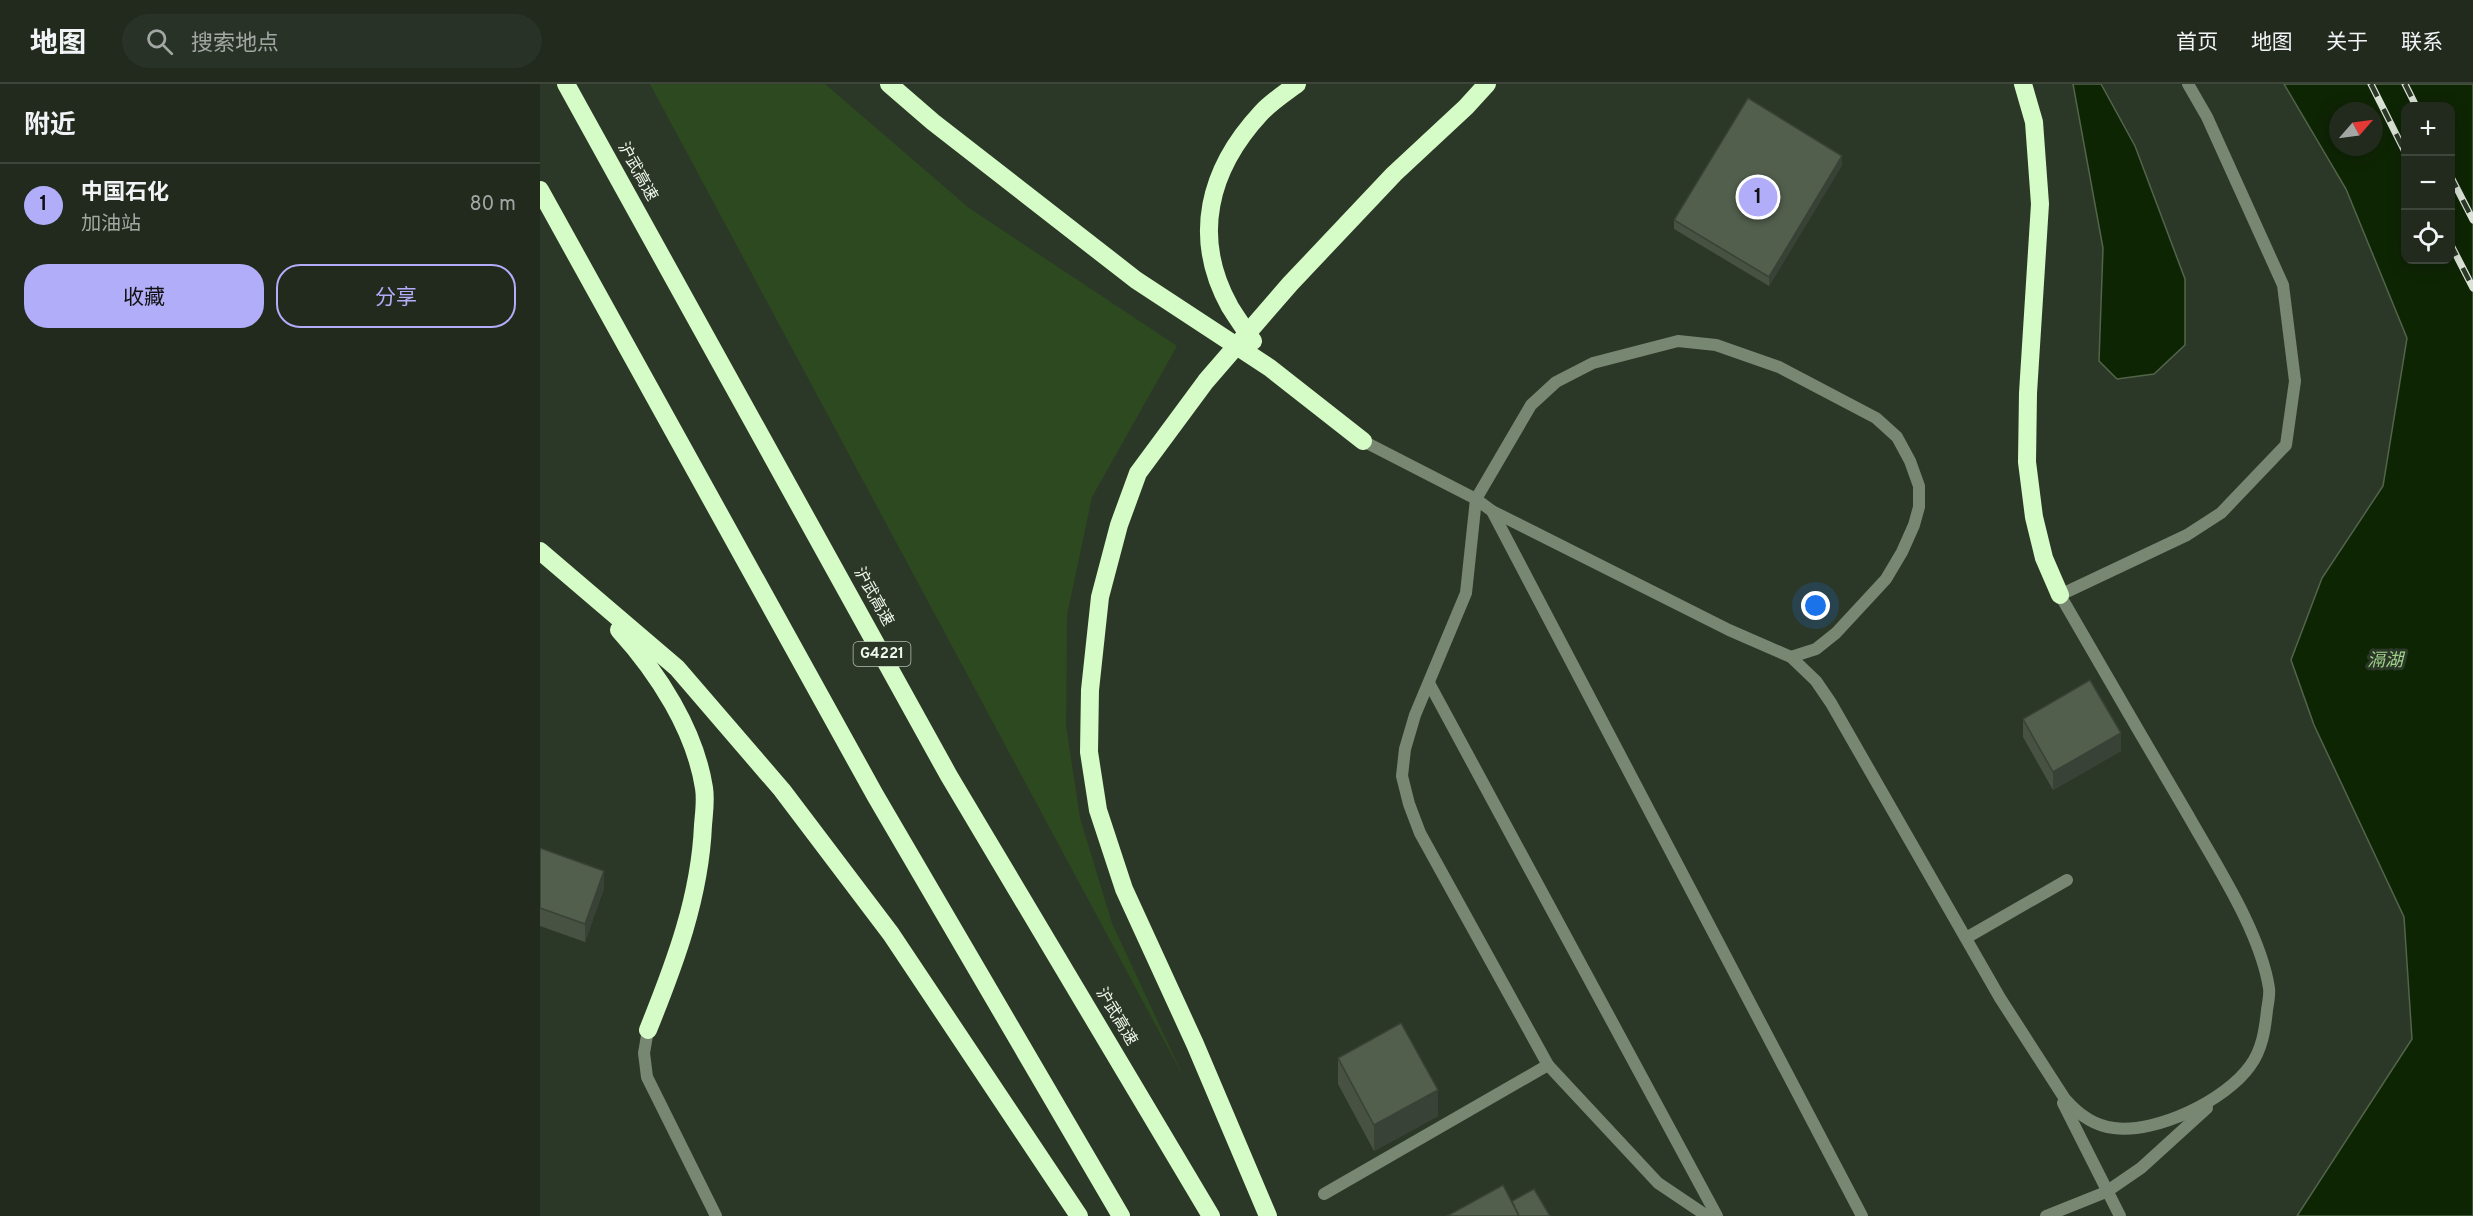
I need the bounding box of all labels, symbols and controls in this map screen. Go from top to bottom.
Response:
search box [122,14,542,68]
icon: search [143,25,176,58]
text: 地图 [30,27,86,63]
text: 首页 [2176,30,2218,57]
text: 地图 [2251,30,2293,57]
text: 关于 [2326,30,2368,57]
text: 联系 [2401,30,2443,57]
text: 搜索地点 [191,31,279,58]
north arrow [2329,102,2383,156]
map controls [2401,102,2455,264]
button: + [2401,102,2455,156]
text: 附近 [24,110,76,143]
street label: 沪武高速 [613,139,661,205]
button: − [2401,156,2455,210]
pin: 1 [1738,174,1778,220]
text: 中国石化 [81,180,169,207]
text: 1 [40,192,48,218]
text: 80 m [470,192,516,218]
button: locate [2401,210,2455,264]
text: 加油站 [81,212,141,238]
button: 收藏 [24,264,264,328]
button: 分享 [276,264,516,328]
street label: 沪武高速 [849,564,897,630]
your location [1801,591,1830,620]
road number: G4221 [854,642,910,666]
water label: 滆湖 [2367,650,2406,673]
street label: 沪武高速 [1091,984,1141,1050]

